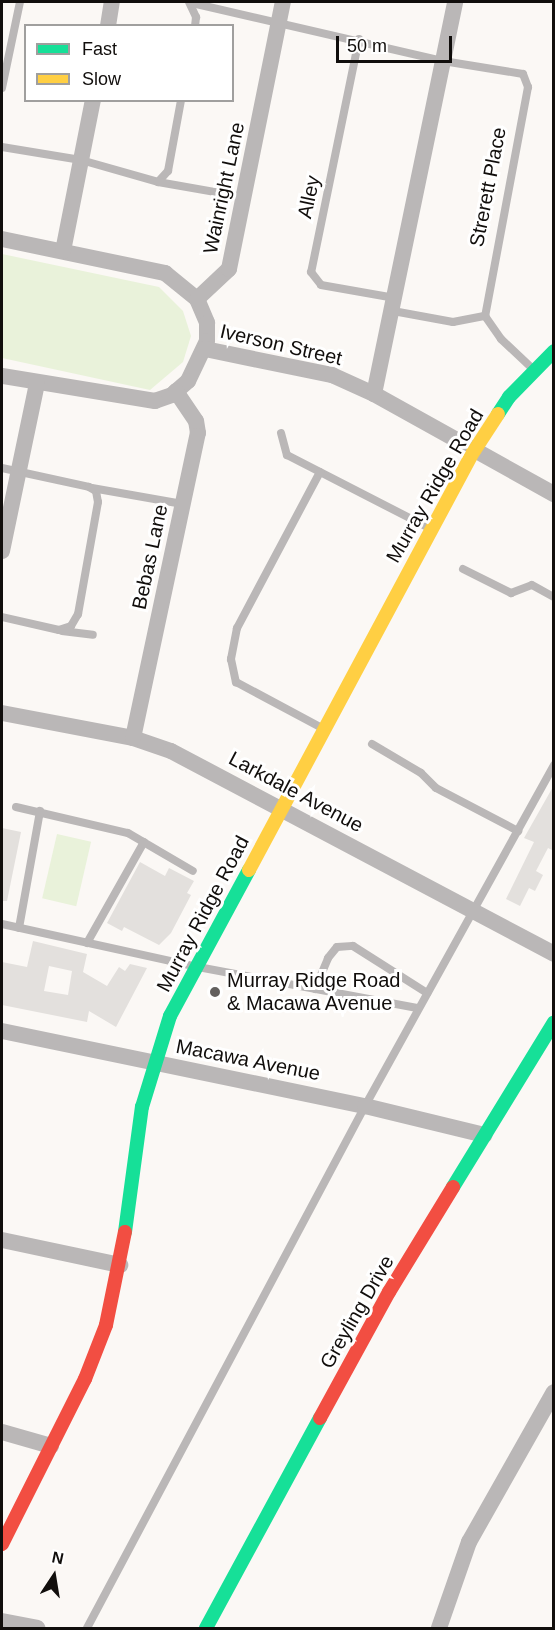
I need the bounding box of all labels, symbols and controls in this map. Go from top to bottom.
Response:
legend [24,24,234,102]
scale bar [339,24,454,62]
text: 50 m [347,36,387,56]
text: Fast [82,39,117,59]
text: Slow [82,69,121,89]
street label: Wainright Lane [198,120,250,256]
street label: Strerett Place [465,125,511,249]
street label: Alley [293,173,325,221]
street label: Iverson Street [218,319,344,371]
street label: Murray Ridge Road [381,405,489,567]
street label: Bebas Lane [127,502,173,612]
street label: Larkdale Avenue [224,746,368,838]
street label: Murray Ridge Road [152,832,254,996]
place label: Murray Ridge Road & Macawa Avenue [227,969,400,1016]
marker: Murray Ridge Road & Macawa Avenue [208,985,222,999]
street label: Macawa Avenue [173,1034,323,1086]
street label: Greyling Drive [315,1251,399,1373]
north arrow [24,1546,84,1606]
text: N [50,1548,65,1567]

